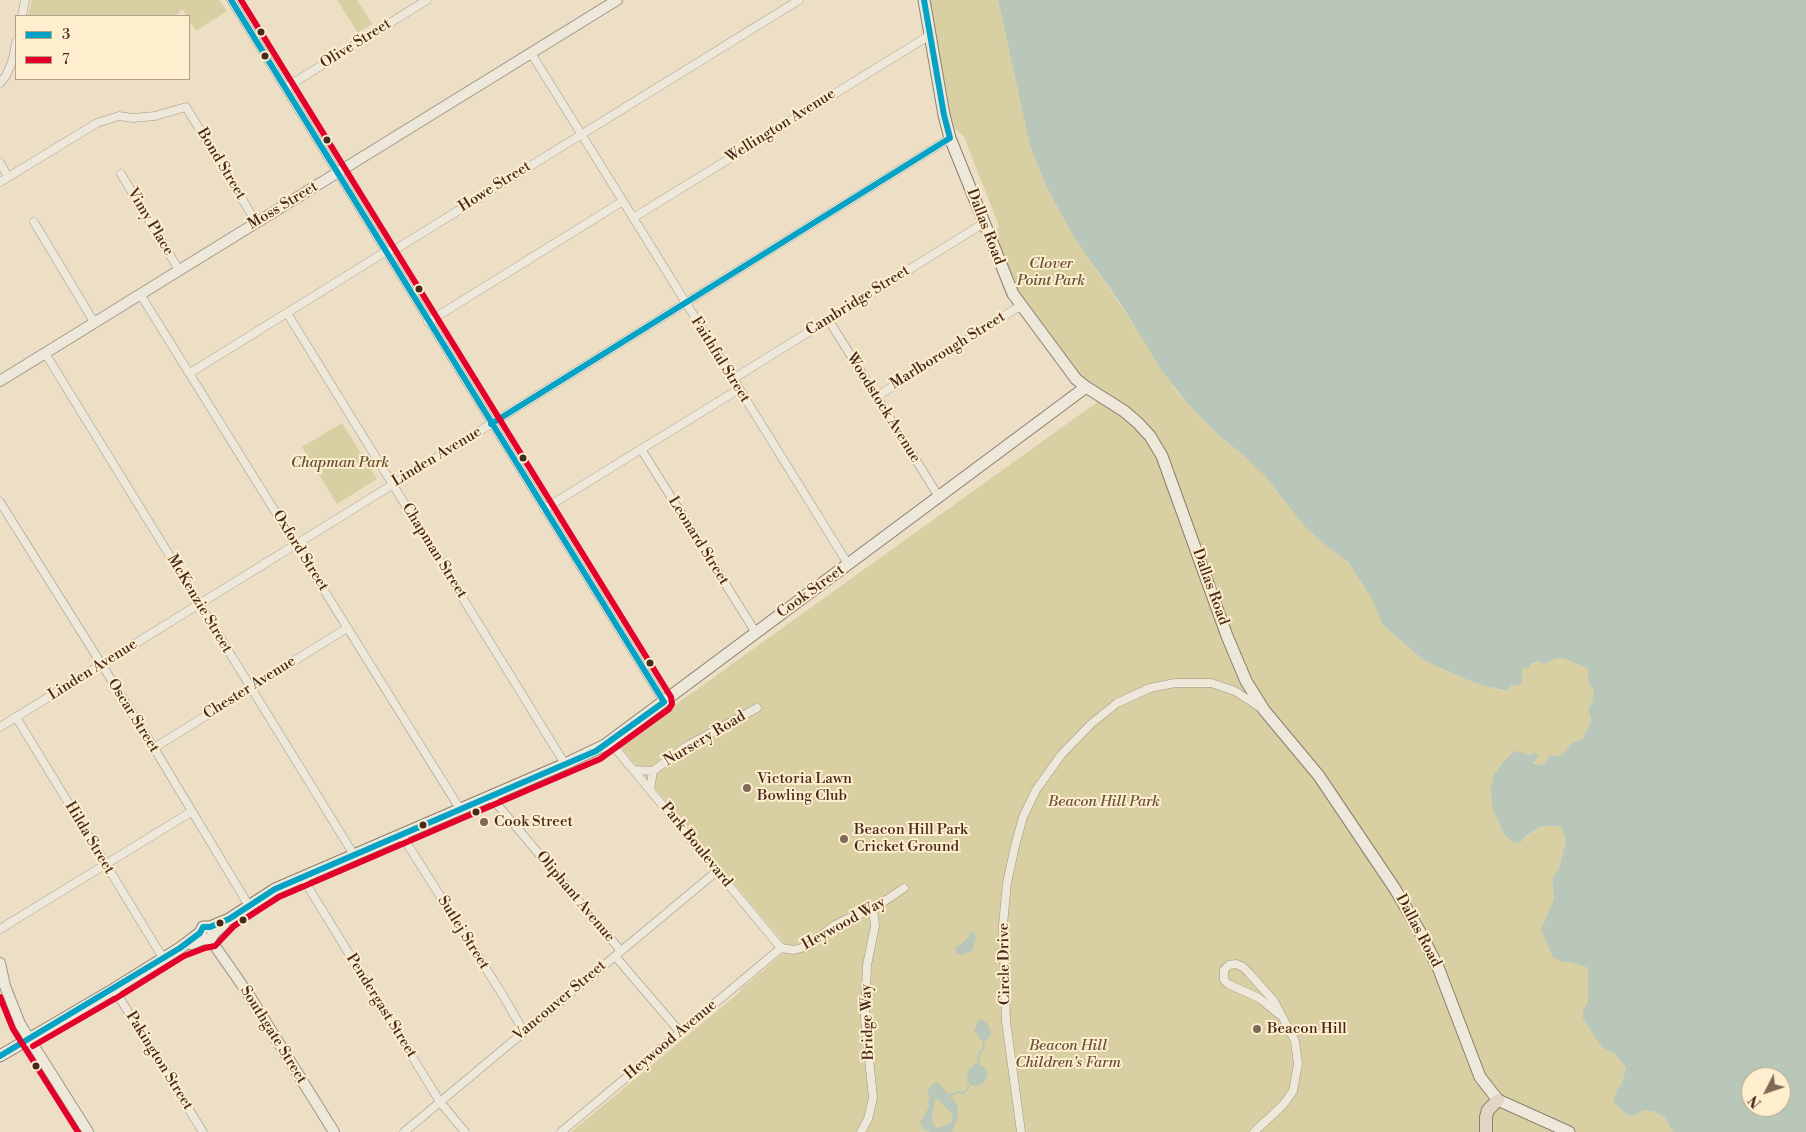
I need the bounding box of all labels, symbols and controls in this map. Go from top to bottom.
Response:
legend [15,15,190,80]
street label: Olive Street [317,15,395,73]
text: 3 [62,25,70,44]
unlabelled marker [256,27,266,37]
text: 7 [62,50,70,69]
unlabelled marker [260,51,270,61]
street label: Wellington Avenue [723,85,839,167]
street label: Bond Street [193,125,249,203]
unlabelled marker [322,135,332,145]
street label: Howe Street [456,158,534,216]
street label: Moss Street [245,178,321,234]
street label: Vimy Place [123,185,177,259]
street label: Dallas Road [962,186,1008,268]
park label: Clover Point Park [1017,255,1085,290]
street label: Cambridge Street [803,262,913,340]
unlabelled marker [414,284,424,294]
street label: Marlborough Street [887,308,1009,394]
street label: Faithful Street [686,314,754,406]
street label: Woodstock Avenue [842,350,924,466]
street label: Linden Avenue [389,423,485,491]
unlabelled marker [518,453,528,463]
park label: Chapman Park [291,454,389,472]
street label: Leonard Street [664,493,732,589]
street label: Chapman Street [397,500,471,602]
street label: Oxford Street [268,507,332,595]
street label: Dallas Road [1188,546,1232,628]
street label: McKenzie Street [163,551,235,657]
street label: Cook Street [774,562,848,622]
street label: Linden Avenue [45,636,141,704]
street label: Chester Avenue [201,652,299,724]
unlabelled marker [645,658,655,668]
street label: Oscar Street [103,676,163,756]
street label: Nursery Road [661,708,749,770]
place label: Victoria Lawn Bowling Club [757,770,852,805]
marker: Victoria Lawn Bowling Club [741,782,753,794]
park label: Beacon Hill Park [1048,793,1160,811]
street label: Hilda Street [60,799,118,877]
street label: Park Boulevard [656,799,736,891]
unlabelled marker [471,807,481,817]
place label: Cook Street [494,813,573,831]
marker: Cook Street [478,816,490,828]
unlabelled marker [418,820,428,830]
place label: Beacon Hill Park Cricket Ground [854,821,968,856]
marker: Beacon Hill Park Cricket Ground [838,833,850,845]
street label: Oliphant Avenue [532,848,618,946]
street label: Dallas Road [1391,891,1445,971]
street label: Sutlej Street [433,893,493,973]
street label: Heywood Way [799,894,889,954]
unlabelled marker [238,915,248,925]
unlabelled marker [215,918,225,928]
street label: Circle Drive [995,923,1015,1005]
street label: Pendergast Street [342,951,420,1061]
street label: Vancouver Street [510,957,610,1045]
street label: Southgate Street [236,983,310,1087]
street label: Bridge Way [858,983,878,1061]
street label: Heywood Avenue [621,996,721,1084]
street label: Pakington Street [121,1008,197,1114]
place label: Beacon Hill [1267,1020,1347,1038]
marker: Beacon Hill [1251,1023,1263,1035]
park label: Beacon Hill Children's Farm [1015,1037,1121,1072]
unlabelled marker [31,1061,41,1071]
north arrow [1741,1067,1791,1117]
text: N [1745,1091,1766,1111]

